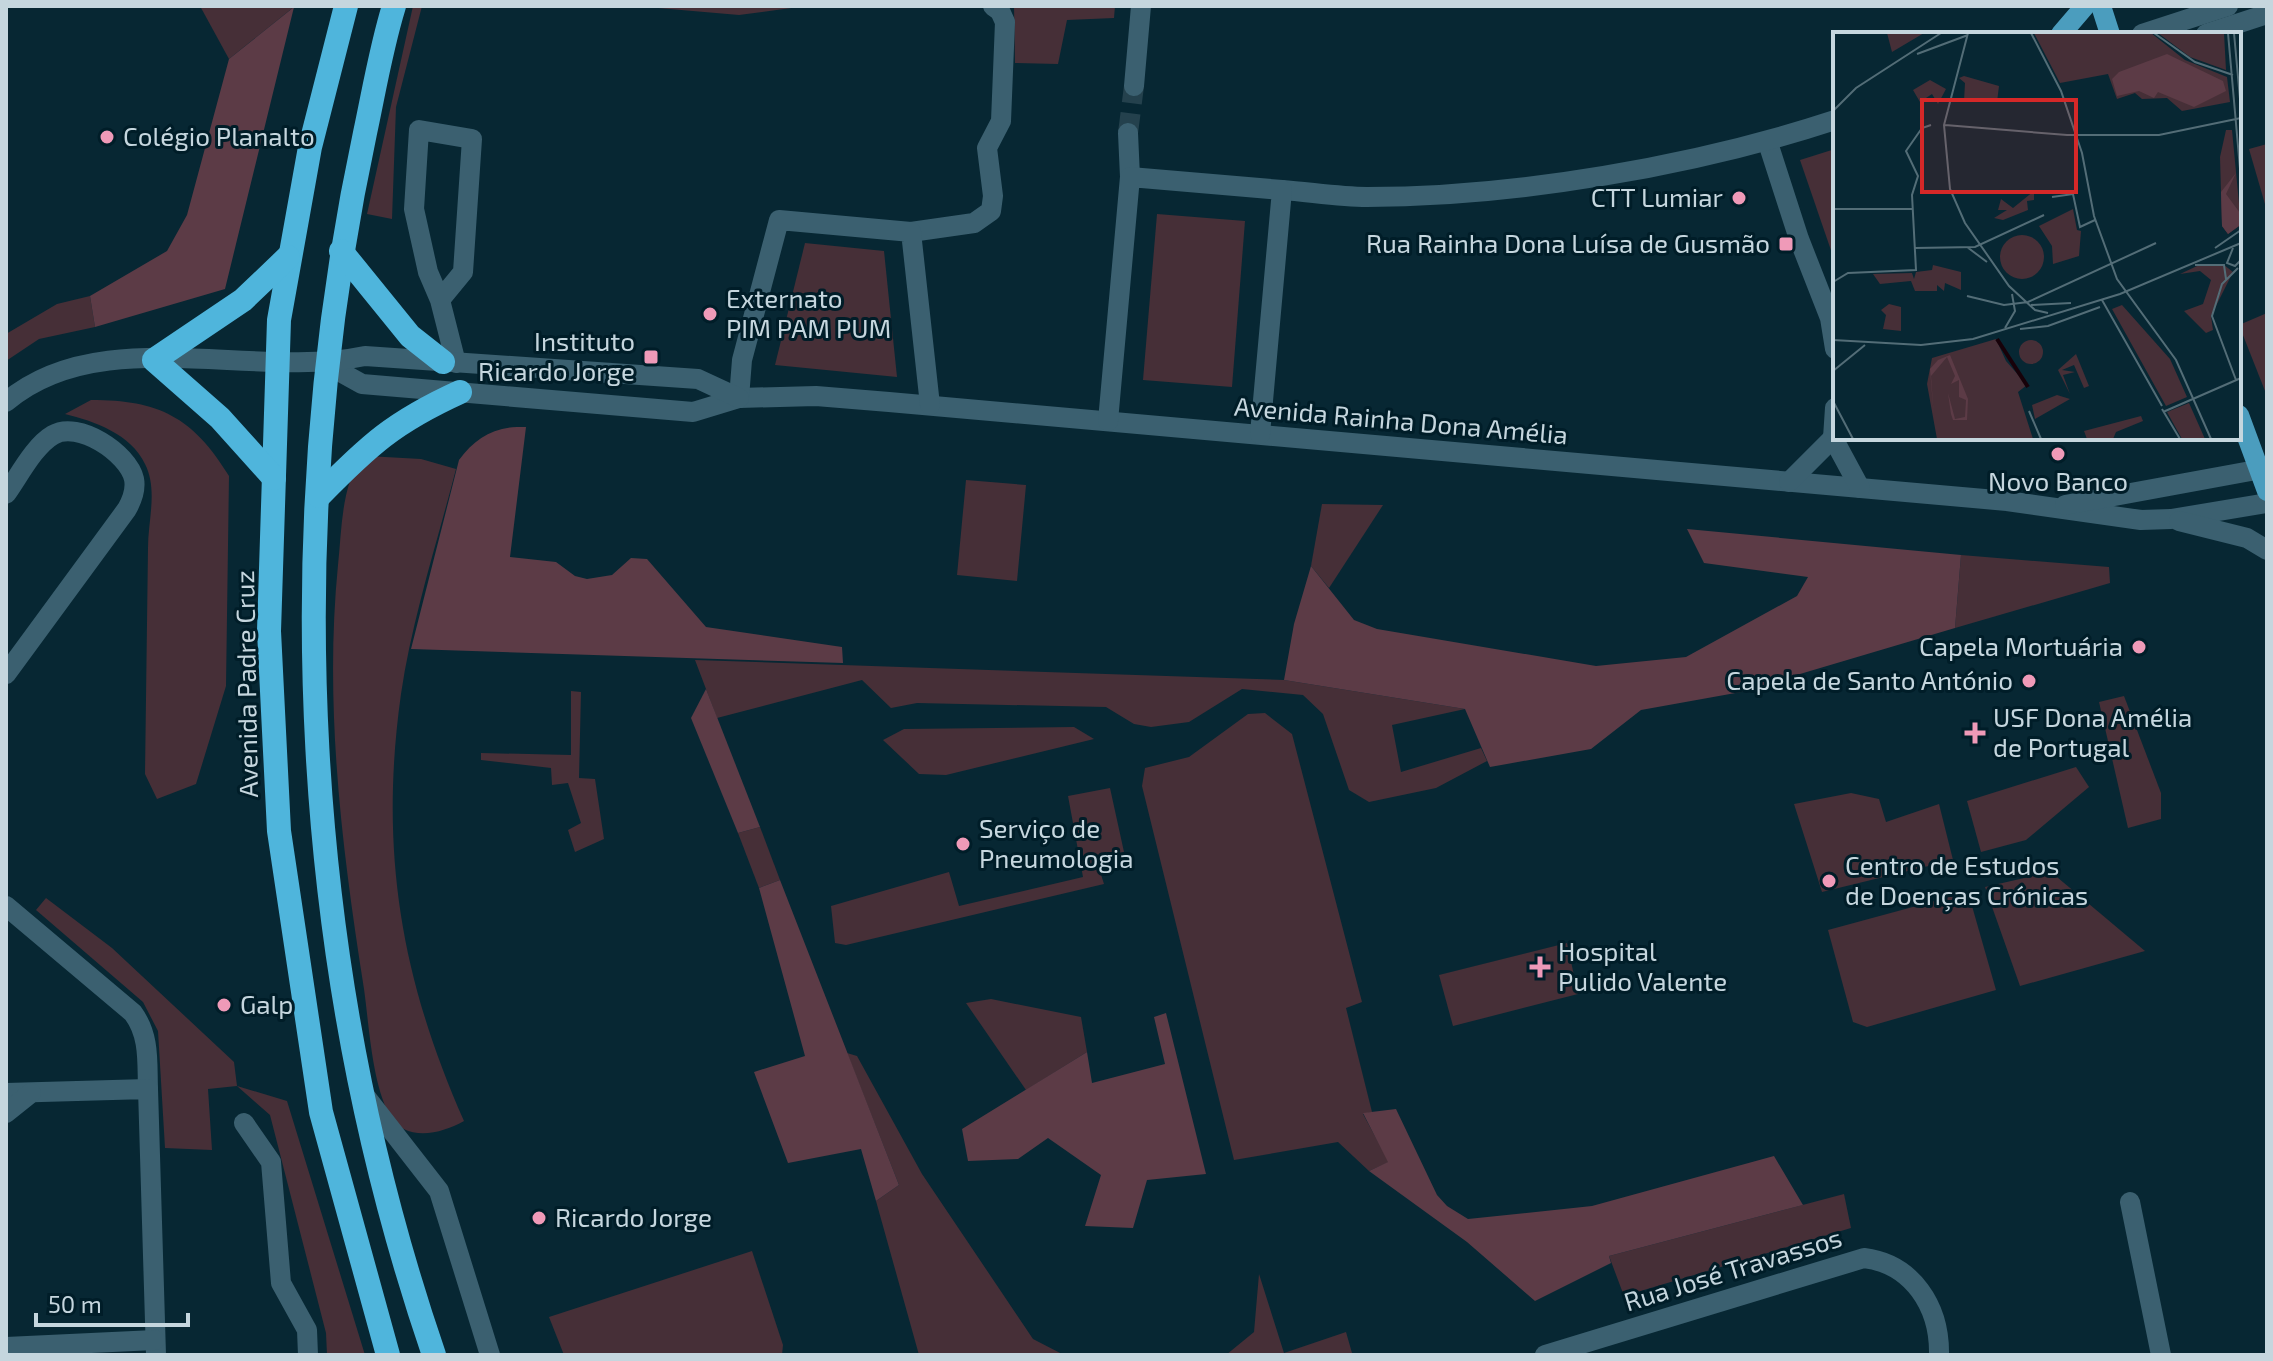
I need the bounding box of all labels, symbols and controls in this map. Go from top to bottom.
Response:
inset map [1833,32,2241,440]
place label: Colégio Planalto [123,120,315,151]
marker: Colégio Planalto [98,128,116,146]
place label: CTT Lumiar [1591,181,1723,212]
marker: CTT Lumiar [1730,189,1748,207]
place label: Rua Rainha Dona Luísa de Gusmão [1366,227,1770,258]
marker: Rua Rainha Dona Luísa de Gusmão [1777,235,1795,253]
place label: Externato PIM PAM PUM [726,282,891,343]
marker: Externato PIM PAM PUM [701,305,719,323]
place label: Instituto Ricardo Jorge [478,325,635,386]
marker: Instituto Ricardo Jorge [642,348,660,366]
street label: Avenida Rainha Dona Amélia [1233,389,1569,450]
marker: Novo Banco [2049,445,2067,463]
place label: Novo Banco [1988,465,2128,496]
street label: Avenida Padre Cruz [228,570,263,798]
place label: Capela Mortuária [1919,630,2123,661]
marker: Capela Mortuária [2130,638,2148,656]
place label: Capela de Santo António [1726,664,2013,695]
marker: Capela de Santo António [2020,672,2038,690]
place label: USF Dona Amélia de Portugal [1993,701,2192,762]
marker: USF Dona Amélia de Portugal [1964,722,1986,744]
place label: Serviço de Pneumologia [979,812,1134,873]
marker: Serviço de Pneumologia [954,835,972,853]
place label: Centro de Estudos de Doenças Crónicas [1845,849,2088,912]
marker: Centro de Estudos de Doenças Crónicas [1820,872,1838,890]
place label: Hospital Pulido Valente [1558,935,1727,996]
marker: Hospital Pulido Valente [1529,956,1551,978]
place label: Galp [240,988,293,1019]
marker: Galp [215,996,233,1014]
place label: Ricardo Jorge [555,1201,712,1232]
marker: Ricardo Jorge [530,1209,548,1227]
street label: Rua José Travassos [1620,1221,1845,1316]
scale bar [36,1277,188,1327]
text: 50 m [48,1289,102,1318]

